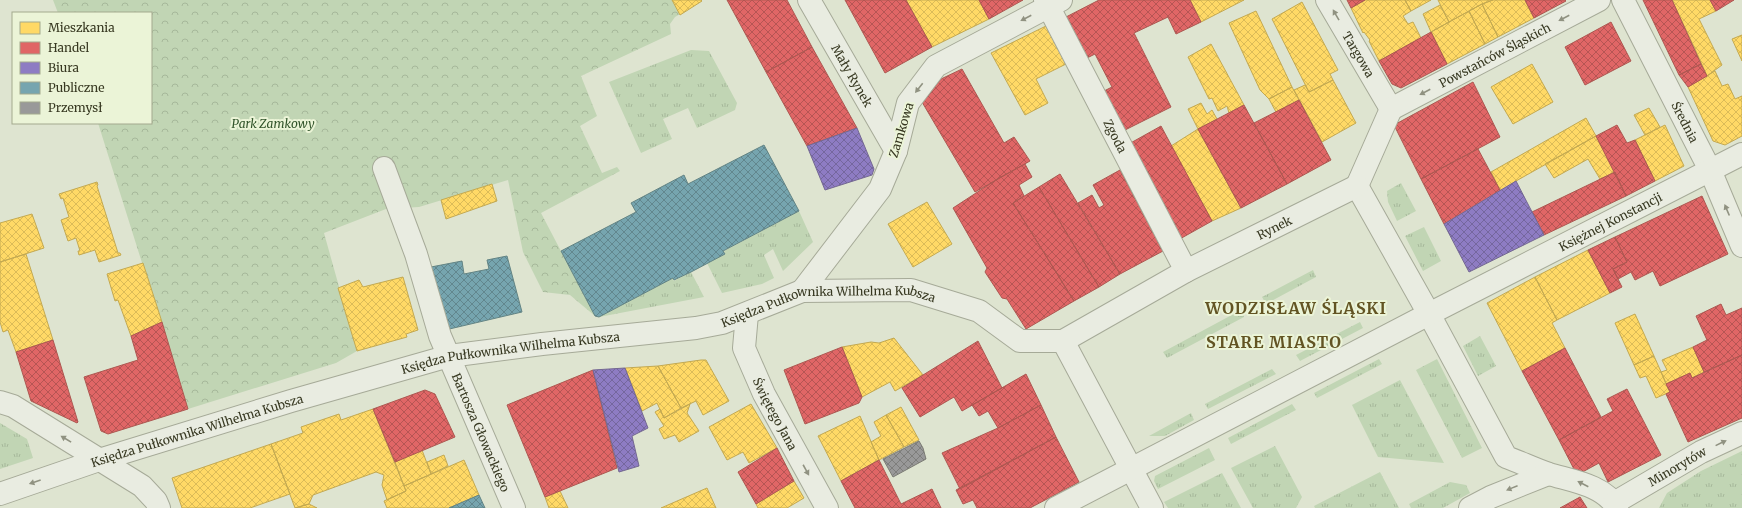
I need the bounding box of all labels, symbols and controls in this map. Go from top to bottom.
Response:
one-way arrow [1333,9,1340,21]
legend [12,12,152,124]
one-way arrow [1020,15,1032,21]
one-way arrow [1559,15,1570,21]
street label: Powstańców Śląskich [1436,19,1553,90]
text: Mieszkania [48,20,115,35]
street label: Targowa [1340,29,1378,80]
text: Handel [48,40,90,55]
street label: Mały Rynek [829,42,876,110]
text: Biura [48,60,79,75]
text: Publiczne [48,80,105,95]
one-way arrow [915,83,923,94]
one-way arrow [1419,88,1430,95]
street label: Średnia [1669,99,1702,145]
text: Przemysł [48,100,102,115]
street label: Zamkowa [885,100,917,159]
park label: Park Zamkowy [232,116,315,131]
street label: Zgoda [1101,116,1131,156]
street label: Księżnej Konstancji [1556,189,1664,254]
one-way arrow [1723,204,1729,216]
street label: Rynek [1254,212,1294,242]
street label: Księdza Pułkownika Wilhelma Kubsza [719,282,938,330]
district label: WODZISŁAW ŚLĄSKI [1204,298,1387,318]
street label: Księdza Pułkownika Wilhelma Kubsza [399,328,621,377]
district label: STARE MIASTO [1206,332,1342,352]
street label: Bartosza Głowackiego [449,371,514,494]
street label: Świętego Jana [750,375,801,453]
street label: Księdza Pułkownika Wilhelma Kubsza [89,390,305,470]
one-way arrow [60,435,72,442]
one-way arrow [1715,440,1727,446]
street label: Minorytów [1645,443,1710,489]
one-way arrow [803,464,810,476]
one-way arrow [29,479,41,485]
one-way arrow [1578,481,1589,487]
one-way arrow [1506,486,1518,492]

